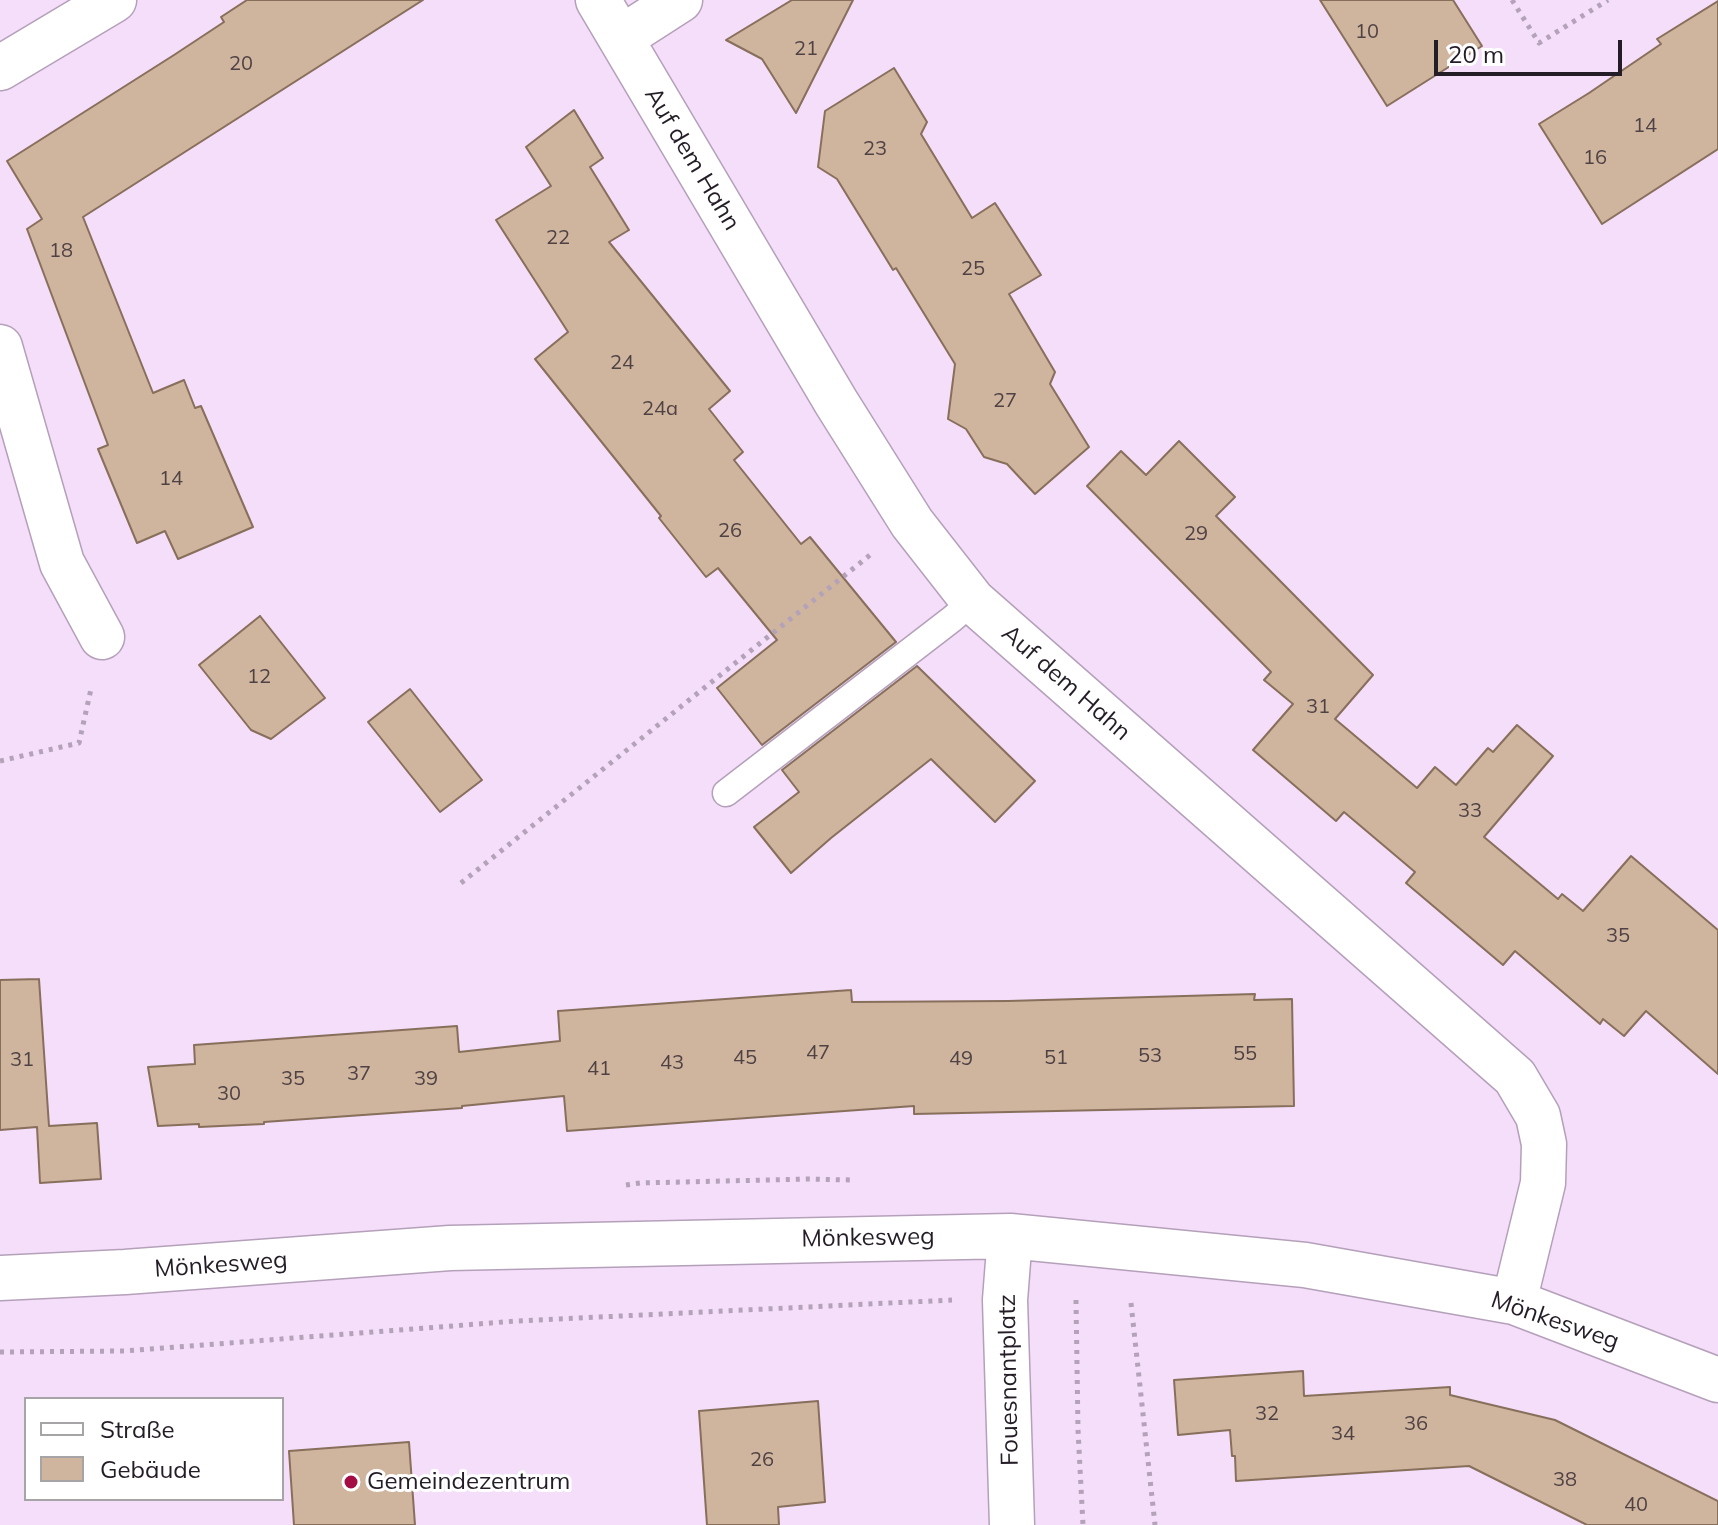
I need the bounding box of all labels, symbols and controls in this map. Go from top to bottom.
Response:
house number: 10 [1355,20,1379,44]
scale bar [1438,24,1626,74]
house number: 21 [794,37,818,61]
text: 20 m [1448,39,1504,69]
house number: 20 [229,52,253,76]
street label: Auf dem Hahn [638,82,746,236]
house number: 14 [1633,114,1657,138]
house number: 23 [863,137,887,161]
house number: 16 [1583,146,1607,170]
house number: 22 [546,226,570,250]
house number: 18 [49,239,73,263]
house number: 25 [961,257,985,281]
house number: 24 [610,351,634,375]
house number: 27 [993,389,1017,413]
house number: 24a [642,397,678,421]
house number: 14 [159,467,183,491]
house number: 26 [718,519,742,543]
house number: 29 [1184,522,1208,546]
street label: Auf dem Hahn [996,619,1136,747]
house number: 12 [247,665,271,689]
house number: 31 [1306,695,1330,719]
house number: 33 [1458,799,1482,823]
house number: 35 [1606,924,1630,948]
house number: 47 [806,1041,830,1065]
house number: 55 [1233,1042,1257,1066]
house number: 53 [1138,1044,1162,1068]
house number: 45 [733,1046,757,1070]
house number: 51 [1044,1046,1068,1070]
house number: 49 [949,1047,973,1071]
house number: 31 [10,1048,34,1072]
house number: 43 [660,1051,684,1075]
house number: 41 [587,1057,611,1081]
house number: 37 [347,1062,371,1086]
house number: 35 [281,1067,305,1091]
house number: 39 [414,1067,438,1091]
house number: 30 [217,1082,241,1106]
street label: Mönkesweg [801,1222,935,1254]
street label: Mönkesweg [153,1246,289,1284]
street label: Mönkesweg [1487,1286,1623,1356]
street label: Fouesnantplatz [993,1294,1025,1466]
legend [24,1397,284,1501]
house number: 32 [1255,1402,1279,1426]
house number: 36 [1404,1412,1428,1436]
text: Straße [100,1414,175,1444]
house number: 34 [1331,1422,1355,1446]
house number: 26 [750,1448,774,1472]
text: Gebäude [100,1454,201,1484]
place label: Gemeindezentrum [367,1468,570,1496]
house number: 38 [1553,1468,1577,1492]
marker: Gemeindezentrum [342,1473,360,1491]
house number: 40 [1624,1493,1648,1517]

